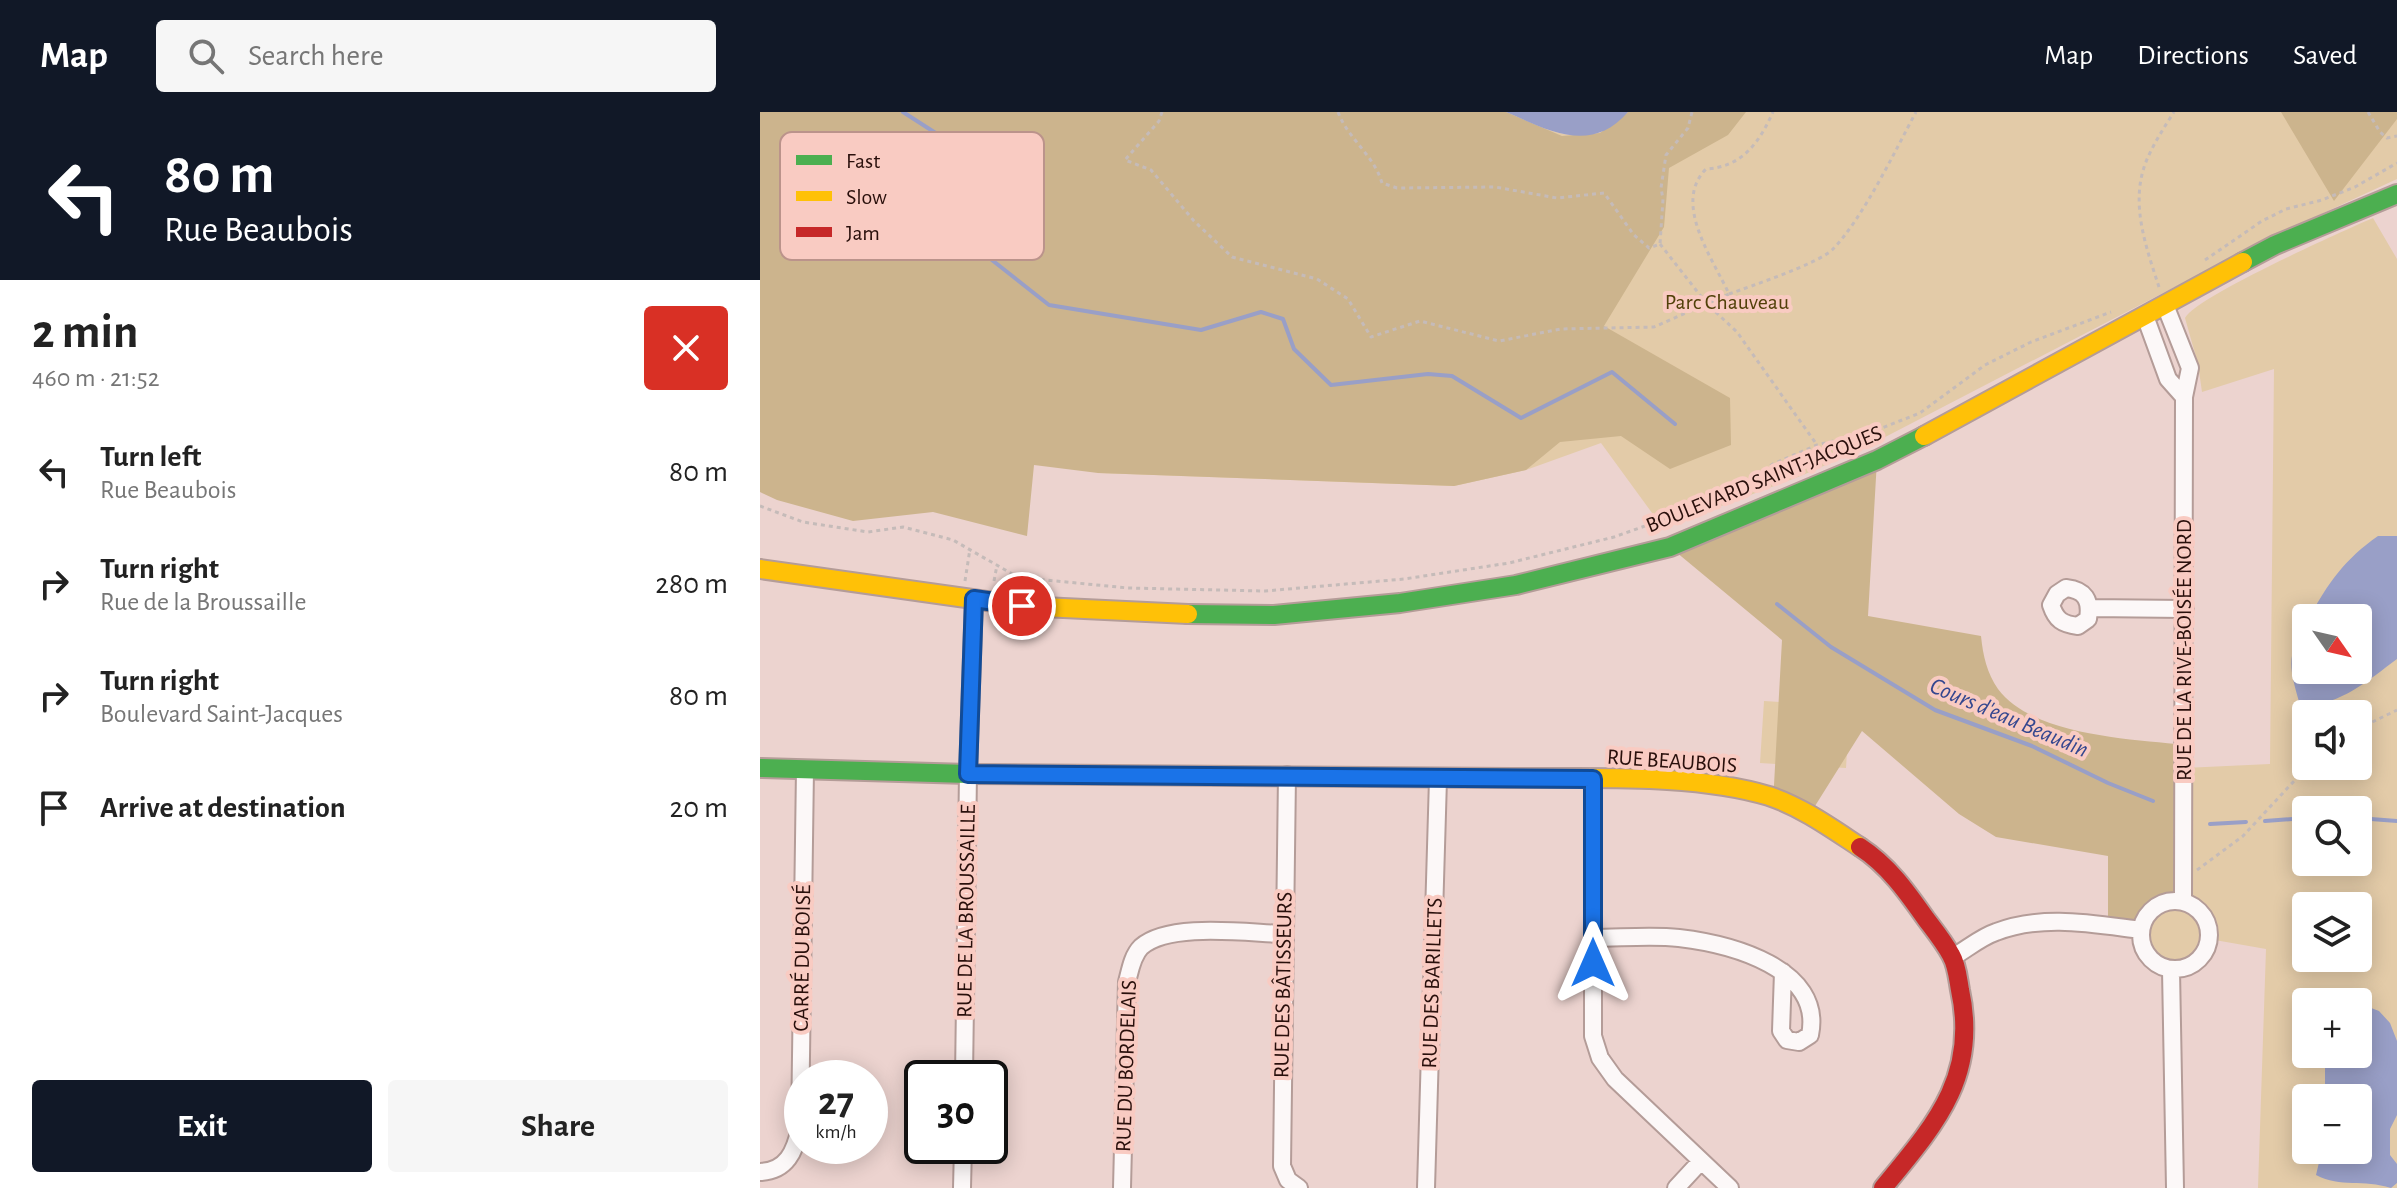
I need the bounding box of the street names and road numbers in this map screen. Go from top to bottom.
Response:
street label: BOULEVARD SAINT-JACQUES [1643,422,1885,536]
street label: RUE DE LA RIVE-BOISÉE NORD [2172,519,2195,781]
street label: RUE BEAUBOIS [1606,745,1738,777]
street label: RUE DE LA BROUSSAILLE [953,804,979,1018]
street label: CARRÉ DU BOISÉ [789,884,814,1032]
street label: RUE DES BÂTISSEURS [1269,892,1296,1078]
street label: RUE DES BARILLETS [1418,897,1446,1069]
street label: RUE DU BORDELAIS [1112,979,1140,1153]

